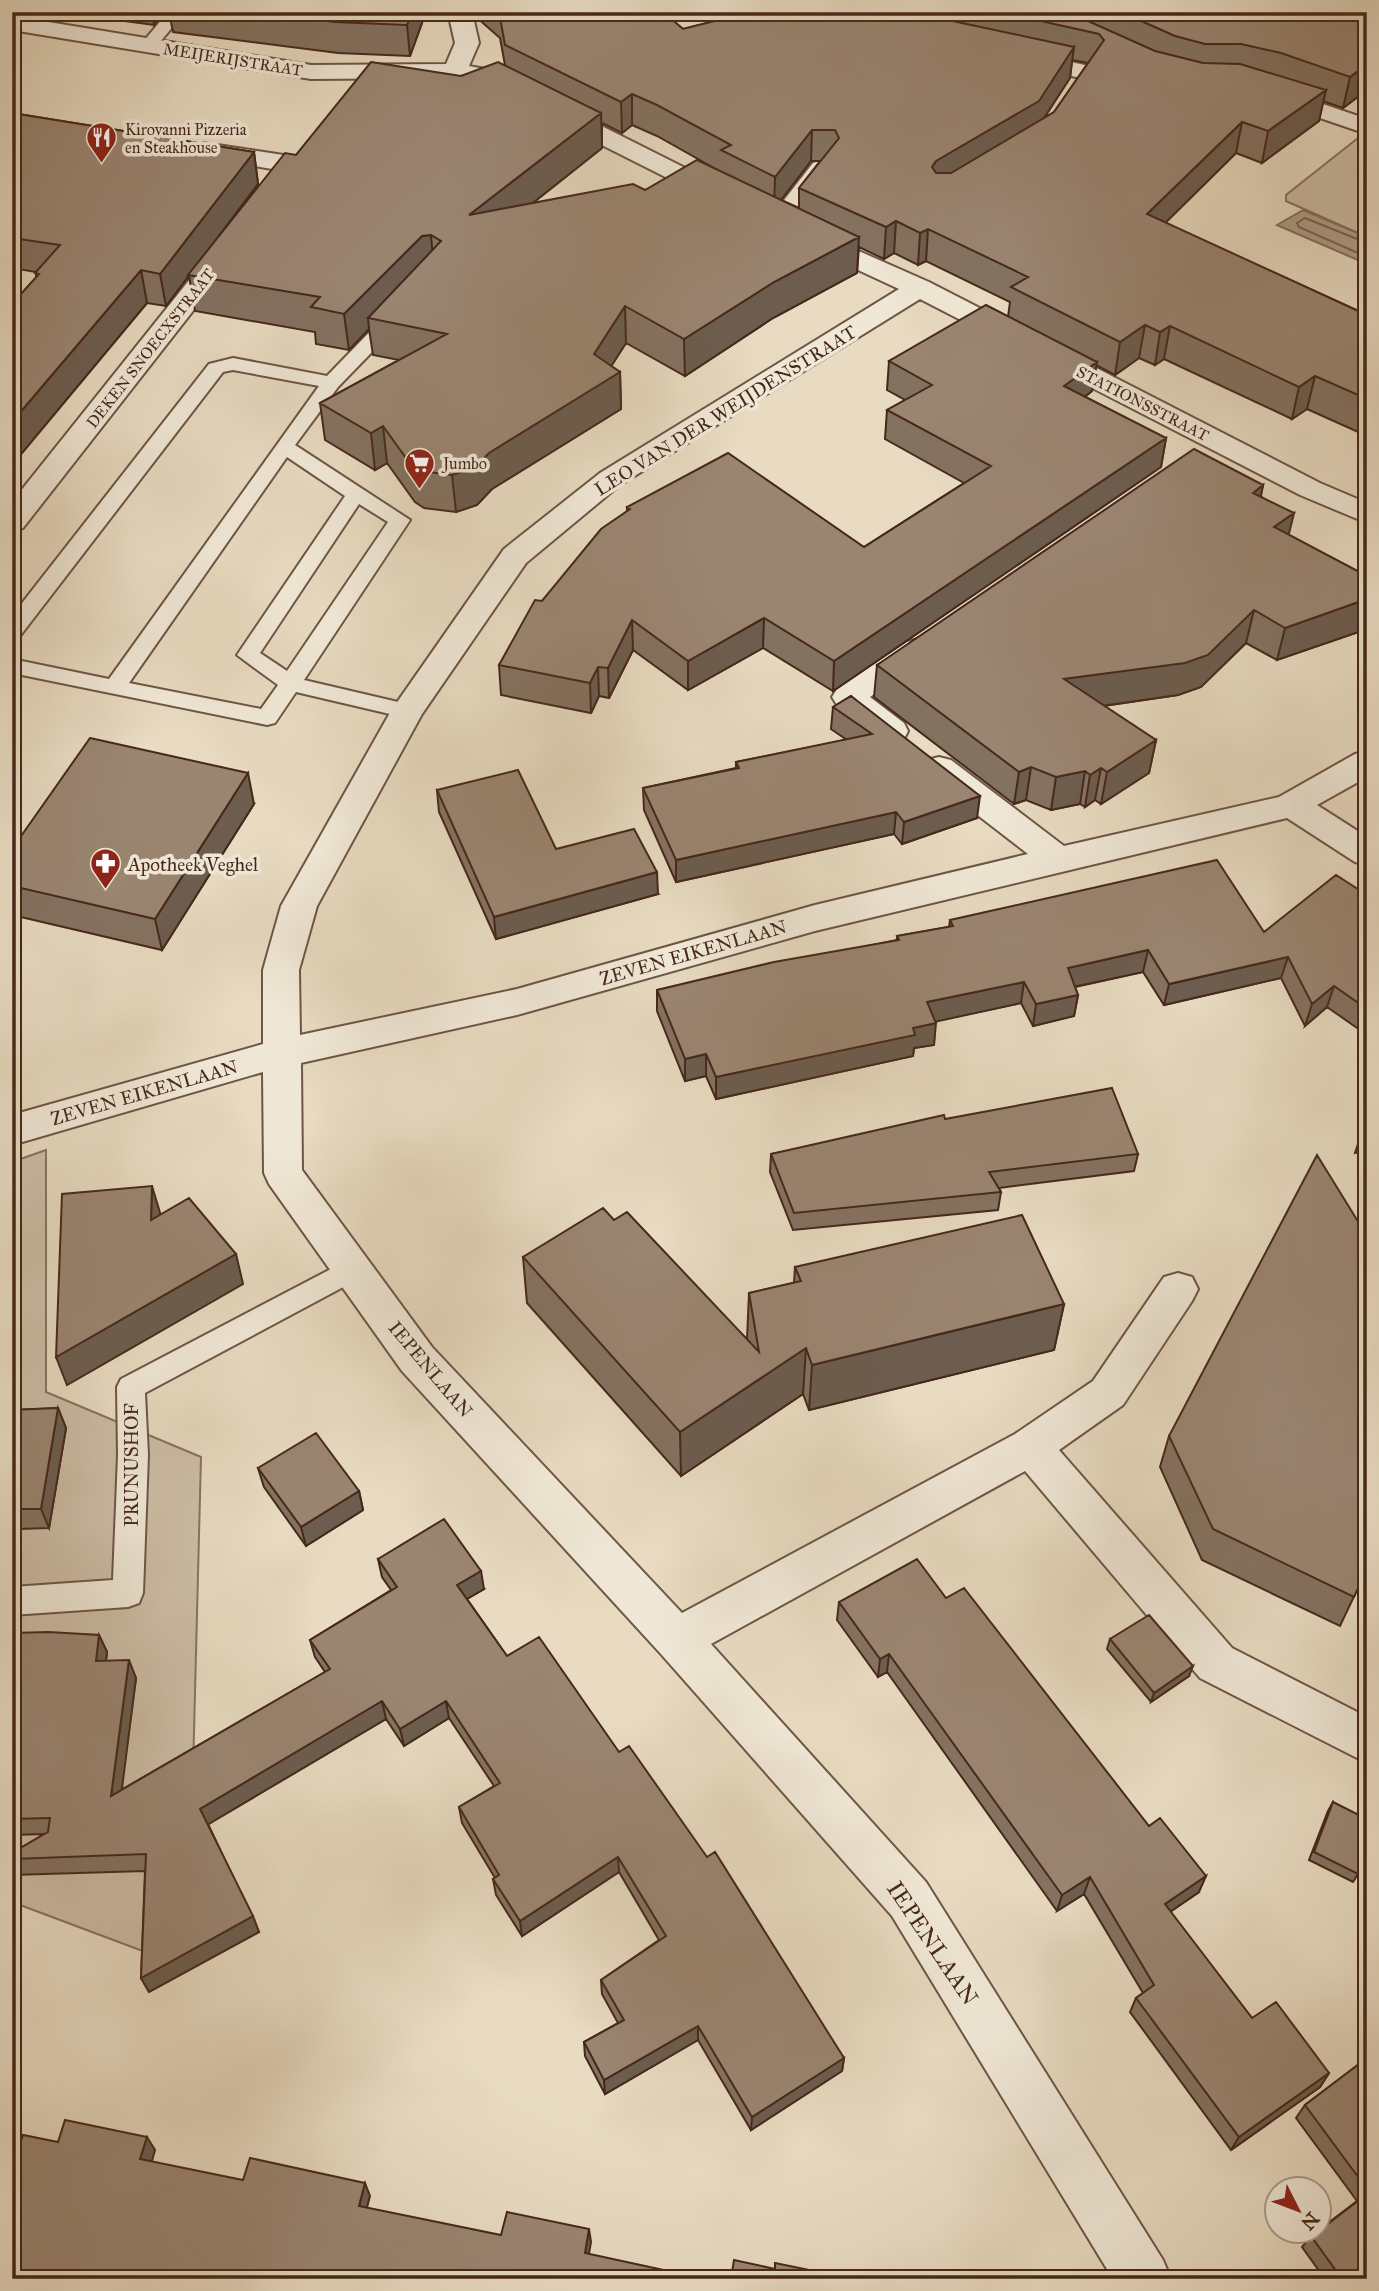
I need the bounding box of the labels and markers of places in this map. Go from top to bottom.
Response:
place label: Kirovanni Pizzeria en Steakhouse [125,120,247,157]
restaurant icon: Kirovanni Pizzeria en Steakhouse [85,121,119,165]
supermarket icon: Jumbo [403,446,437,490]
place label: Jumbo [441,454,487,474]
pharmacy icon: Apotheek Veghel [88,847,122,891]
place label: Apotheek Veghel [127,853,259,877]

